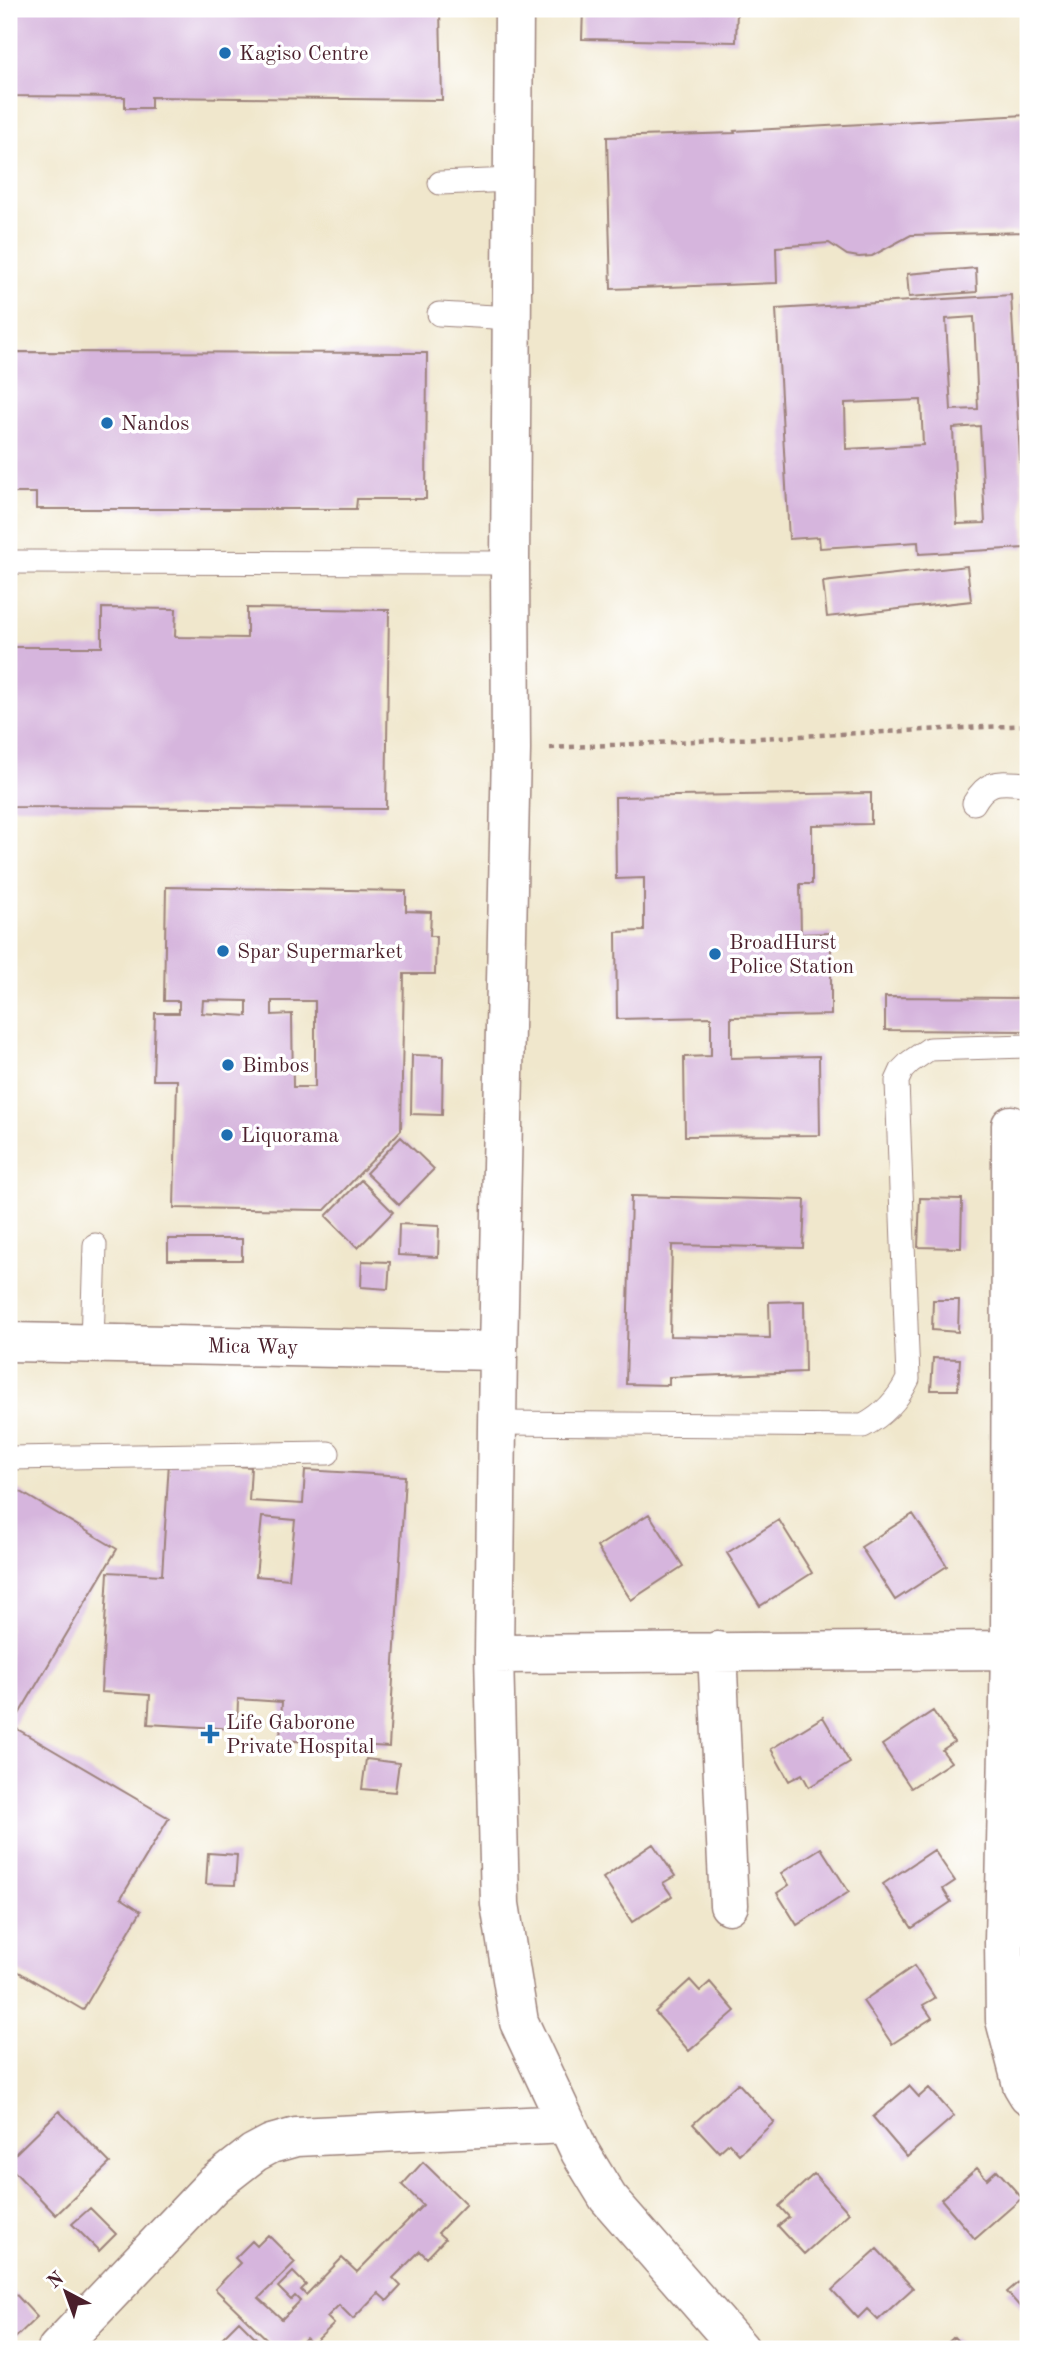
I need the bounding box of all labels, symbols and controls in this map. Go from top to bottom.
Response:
place label: Kagiso Centre [239,44,368,65]
marker: Kagiso Centre [217,45,233,61]
place label: Nandos [121,414,189,435]
marker: Nandos [99,415,115,431]
place label: BroadHurst Police Station [729,933,854,978]
place label: Spar Supermarket [237,942,403,963]
marker: Spar Supermarket [215,943,231,959]
marker: BroadHurst Police Station [707,946,723,962]
place label: Bimbos [242,1056,309,1077]
marker: Bimbos [220,1057,236,1073]
place label: Liquorama [241,1126,339,1147]
marker: Liquorama [219,1127,235,1143]
street label: Mica Way [208,1336,298,1359]
place label: Life Gaborone Private Hospital [226,1713,375,1758]
marker: Life Gaborone Private Hospital [200,1724,220,1744]
north arrow [32,2256,102,2326]
text: N [45,2269,69,2293]

